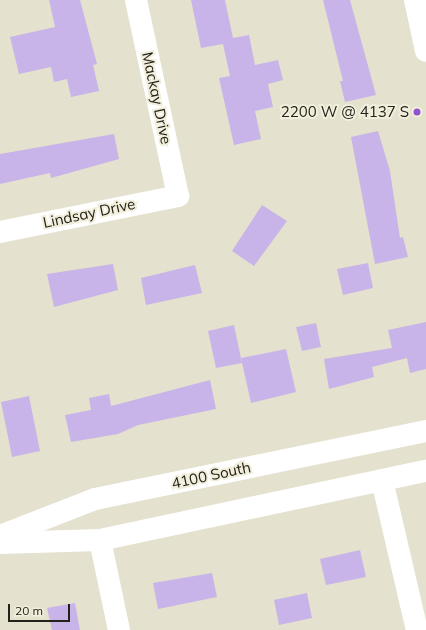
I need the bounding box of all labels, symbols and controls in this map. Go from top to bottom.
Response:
street label: Mackay Drive [138,50,176,146]
place label: 2200 W @ 4137 S [281,103,409,121]
marker: 2200 W @ 4137 S [412,107,422,117]
street label: Lindsay Drive [41,194,137,232]
street label: 4100 South [170,458,252,492]
scale bar [10,596,72,622]
text: 20 m [15,603,43,618]

